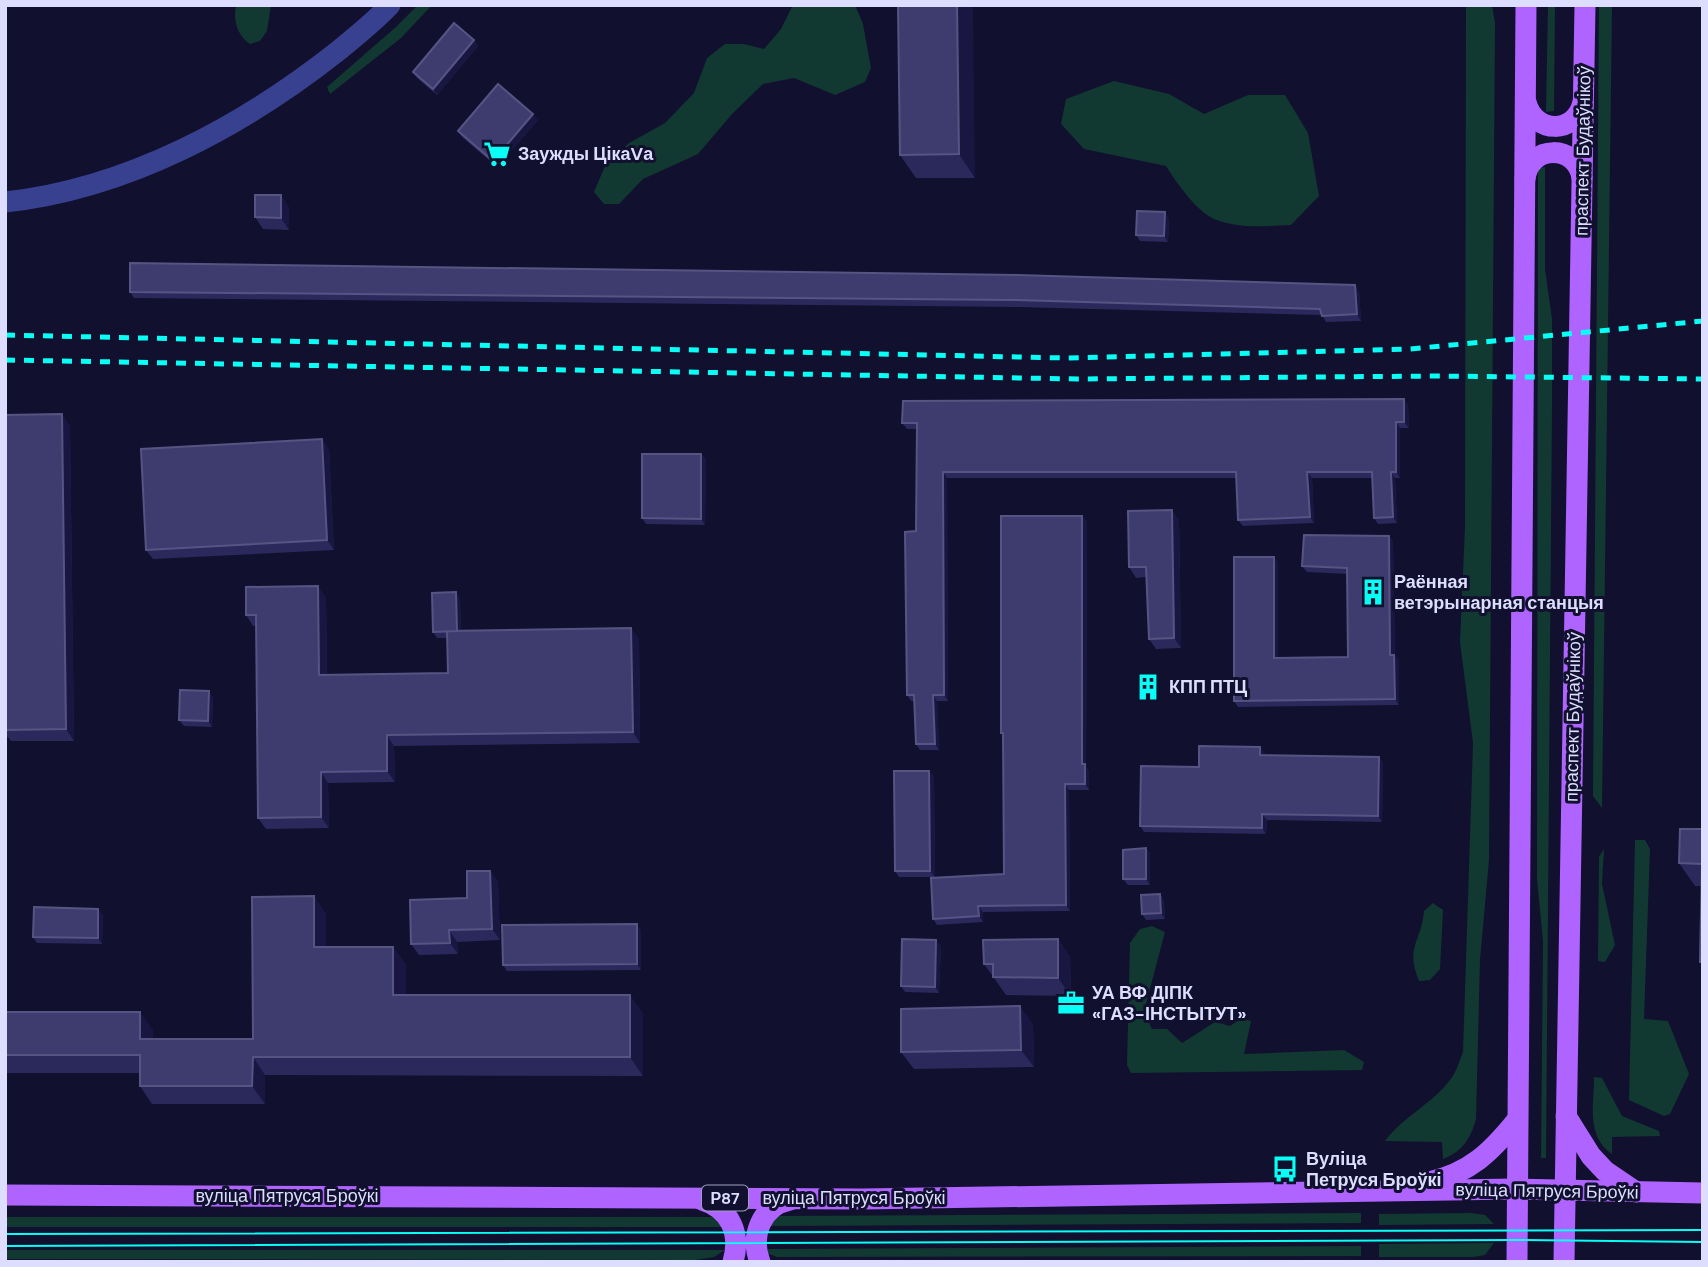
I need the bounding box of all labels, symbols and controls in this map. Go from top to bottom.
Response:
street label: праспект Будаўнікоў [1570,66,1596,236]
supermarket icon: Заужды ЦікаVа [482,139,512,169]
place label: Заужды ЦікаVа [518,142,654,166]
place label: Раённая ветэрынарная станцыя [1394,570,1604,615]
building icon: Раённая ветэрынарная станцыя [1358,577,1388,607]
street label: праспект Будаўнікоў [1560,632,1586,802]
building icon: КПП ПТЦ [1133,672,1163,702]
place label: КПП ПТЦ [1169,675,1248,699]
place label: УА ВФ ДІПК «ГАЗ-ІНСТЫТУТ» [1092,981,1247,1026]
office icon: УА ВФ ДІПК «ГАЗ-ІНСТЫТУТ» [1056,988,1086,1018]
place label: Вуліца Петруся Броўкі [1306,1147,1442,1192]
bus stop icon: Вуліца Петруся Броўкі [1270,1154,1300,1184]
street label: вуліца Пятруся Броўкі [1455,1177,1639,1205]
street label: вуліца Пятруся Броўкі [195,1184,379,1208]
road number: Р87 [702,1186,748,1210]
street label: вуліца Пятруся Броўкі [762,1186,946,1210]

